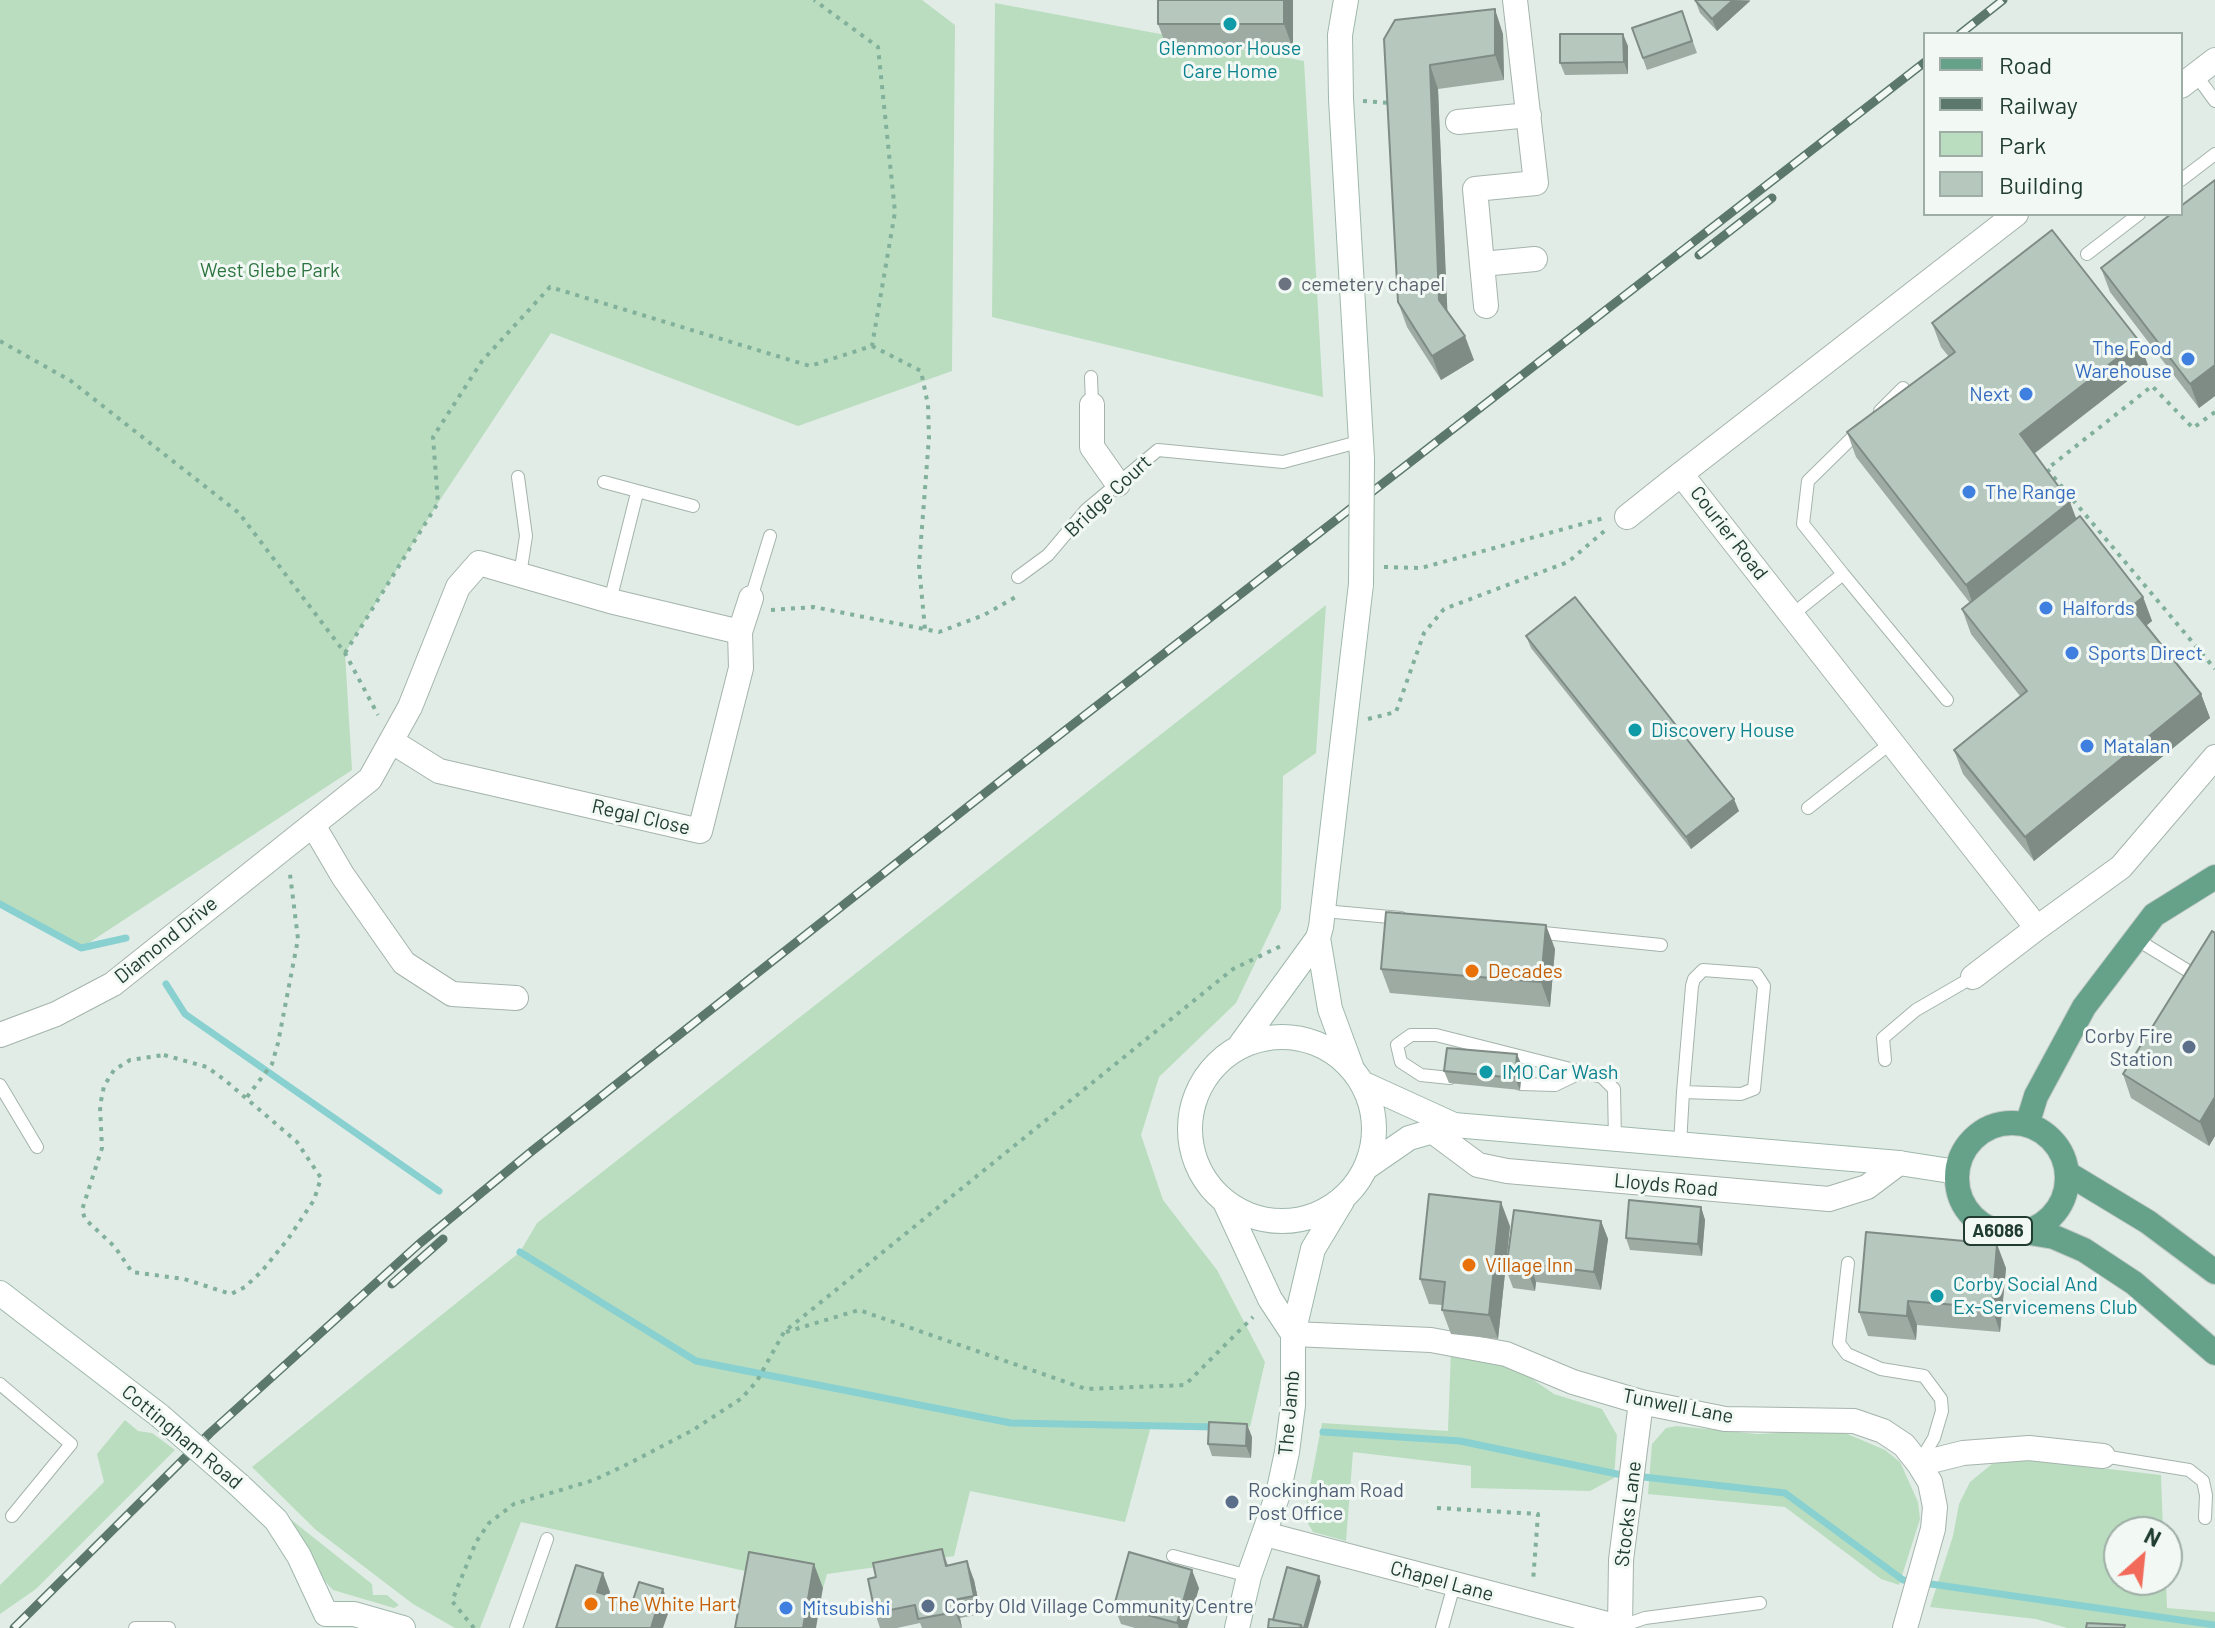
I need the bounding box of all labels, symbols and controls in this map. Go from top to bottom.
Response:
marker: Glenmoor House Care Home [1221,15,1239,33]
legend [1923,32,2183,216]
place label: Glenmoor House Care Home [1159,36,1301,83]
text: Road [1999,50,2052,79]
text: Railway [1999,90,2078,119]
text: Park [1999,130,2046,159]
text: Building [1999,170,2083,199]
park label: West Glebe Park [200,258,340,282]
place label: cemetery chapel [1301,272,1445,296]
marker: cemetery chapel [1276,275,1294,293]
place label: The Food Warehouse [2075,336,2172,383]
marker: The Food Warehouse [2179,350,2197,368]
place label: Next [1969,382,2010,406]
marker: Next [2017,385,2035,403]
street label: Bridge Court [1060,450,1156,542]
place label: The Range [1985,480,2076,504]
street label: Courier Road [1685,481,1773,585]
marker: The Range [1960,483,1978,501]
place label: Halfords [2062,596,2135,620]
marker: Halfords [2037,599,2055,617]
place label: Sports Direct [2088,641,2203,665]
marker: Sports Direct [2063,644,2081,662]
place label: Discovery House [1651,718,1795,742]
marker: Discovery House [1626,721,1644,739]
place label: Matalan [2103,734,2171,758]
marker: Matalan [2078,737,2096,755]
street label: Regal Close [589,794,693,840]
street label: Diamond Drive [110,891,222,989]
place label: Decades [1488,959,1563,983]
marker: Decades [1463,962,1481,980]
place label: Corby Fire Station [2084,1024,2173,1071]
marker: Corby Fire Station [2180,1038,2198,1056]
place label: IMO Car Wash [1502,1060,1619,1084]
marker: IMO Car Wash [1477,1063,1495,1081]
street label: Lloyds Road [1613,1169,1719,1201]
road number: A6086 [1964,1217,2032,1245]
place label: Village Inn [1485,1253,1573,1277]
marker: Village Inn [1460,1256,1478,1274]
place label: Corby Social And Ex-Servicemens Club [1953,1272,2138,1319]
marker: Corby Social And Ex-Servicemens Club [1928,1287,1946,1305]
street label: The Jamb [1273,1369,1305,1457]
street label: Cottingham Road [117,1380,247,1494]
street label: Tunwell Lane [1620,1383,1736,1429]
street label: Stocks Lane [1610,1460,1646,1568]
place label: Rockingham Road Post Office [1248,1478,1404,1525]
marker: Rockingham Road Post Office [1223,1493,1241,1511]
north arrow [2103,1516,2183,1596]
text: N [2141,1521,2165,1551]
street label: Chapel Lane [1388,1556,1496,1606]
place label: The White Hart [607,1592,737,1616]
place label: Corby Old Village Community Centre [944,1594,1254,1618]
marker: The White Hart [582,1595,600,1613]
place label: Mitsubishi [802,1596,891,1620]
marker: Corby Old Village Community Centre [919,1597,937,1615]
marker: Mitsubishi [777,1599,795,1617]

